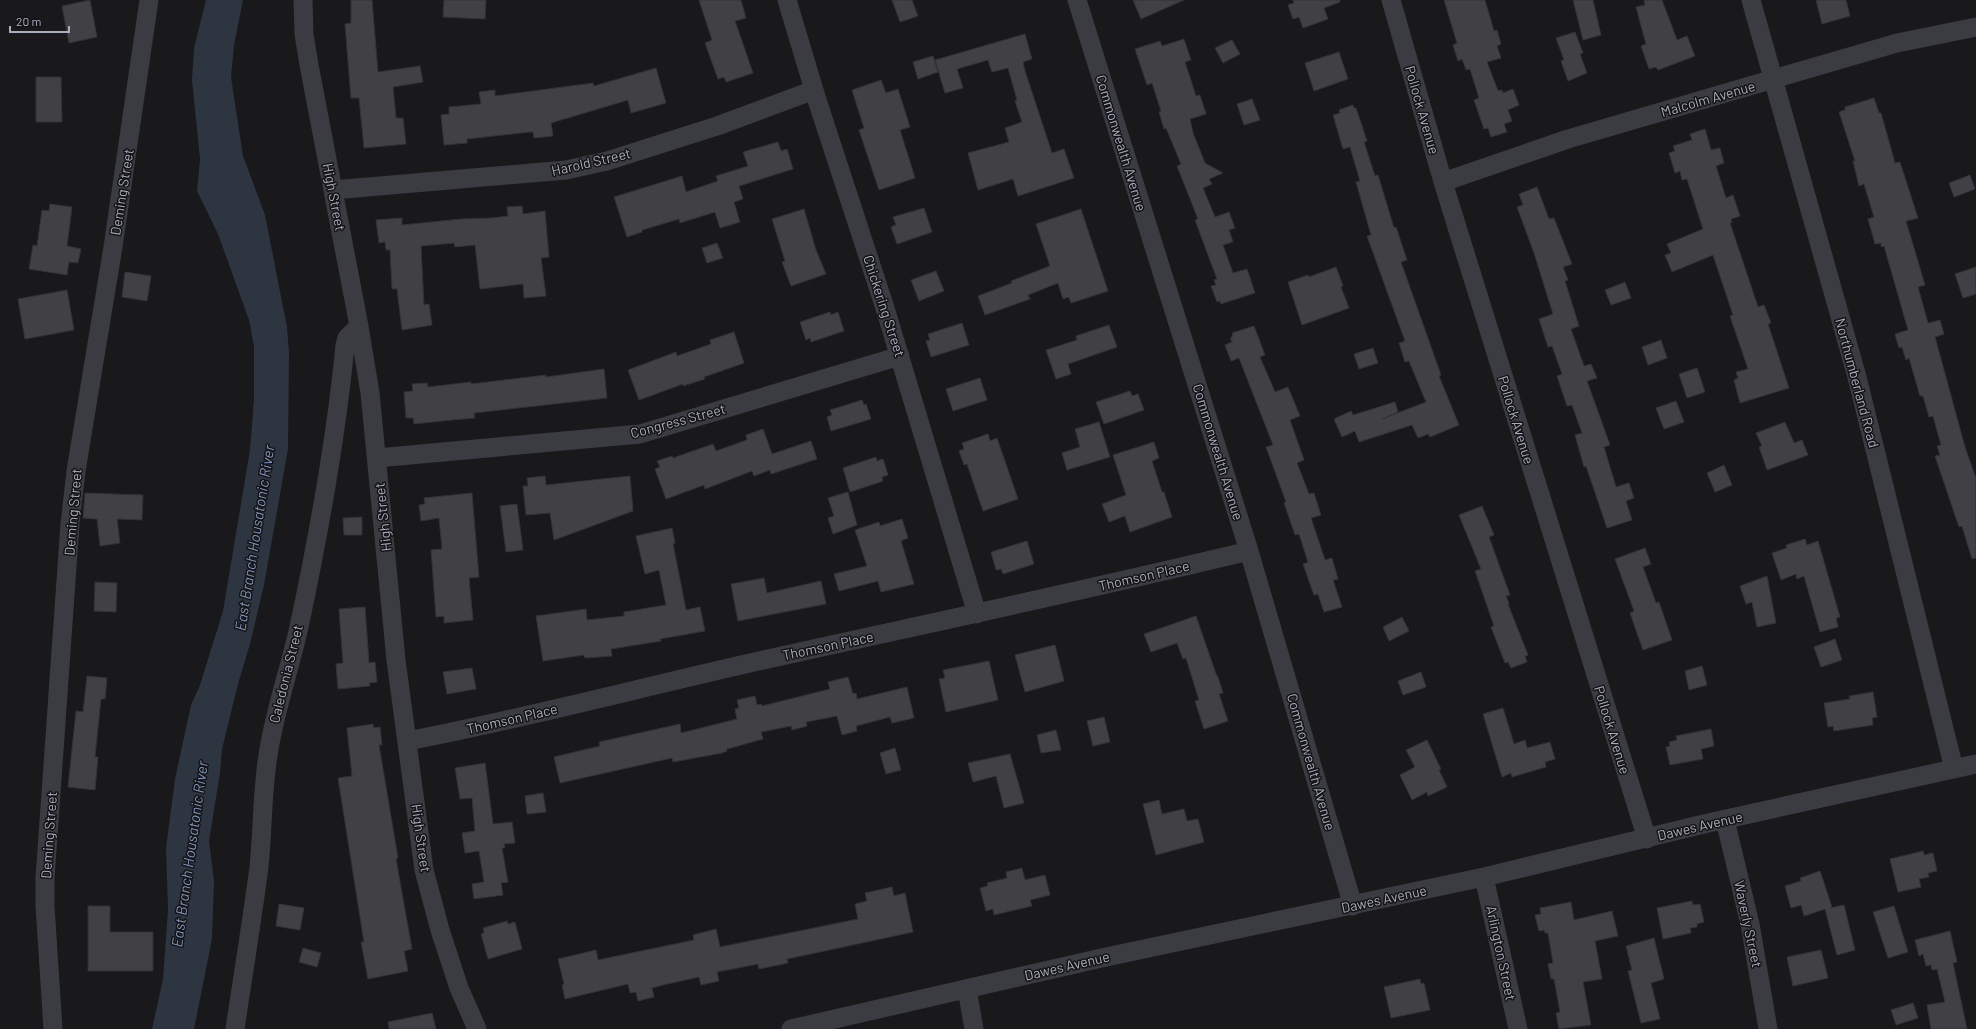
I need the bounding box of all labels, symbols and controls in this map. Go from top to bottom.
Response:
scale bar [10,8,69,34]
text: 20 m [16,14,42,28]
street label: Pollock Avenue [1402,64,1443,156]
street label: Commonwealth Avenue [1093,73,1150,213]
street label: Malcolm Avenue [1659,77,1757,120]
street label: Harold Street [550,144,632,179]
street label: Deming Street [106,147,137,236]
street label: High Street [320,162,349,232]
street label: Chickering Street [860,253,909,359]
street label: Northumberland Road [1832,316,1883,450]
street label: Pollock Avenue [1495,374,1538,466]
street label: Commonwealth Avenue [1190,382,1247,522]
street label: Congress Street [628,400,727,441]
water label: East Branch Housatonic River [230,443,278,632]
street label: Deming Street [60,468,85,556]
street label: High Street [370,482,395,552]
street label: Thomson Place [1097,557,1191,594]
street label: Caledonia Street [265,623,306,725]
street label: Thomson Place [781,628,875,663]
street label: Pollock Avenue [1591,684,1634,776]
street label: Commonwealth Avenue [1284,691,1339,832]
street label: Thomson Place [465,700,559,737]
water label: East Branch Housatonic River [167,759,211,948]
street label: Deming Street [37,791,60,879]
street label: High Street [408,803,435,873]
street label: Dawes Avenue [1656,807,1744,844]
street label: Waverly Street [1731,879,1766,969]
street label: Dawes Avenue [1340,881,1428,916]
street label: Arlington Street [1483,904,1520,1002]
street label: Dawes Avenue [1023,947,1111,984]

